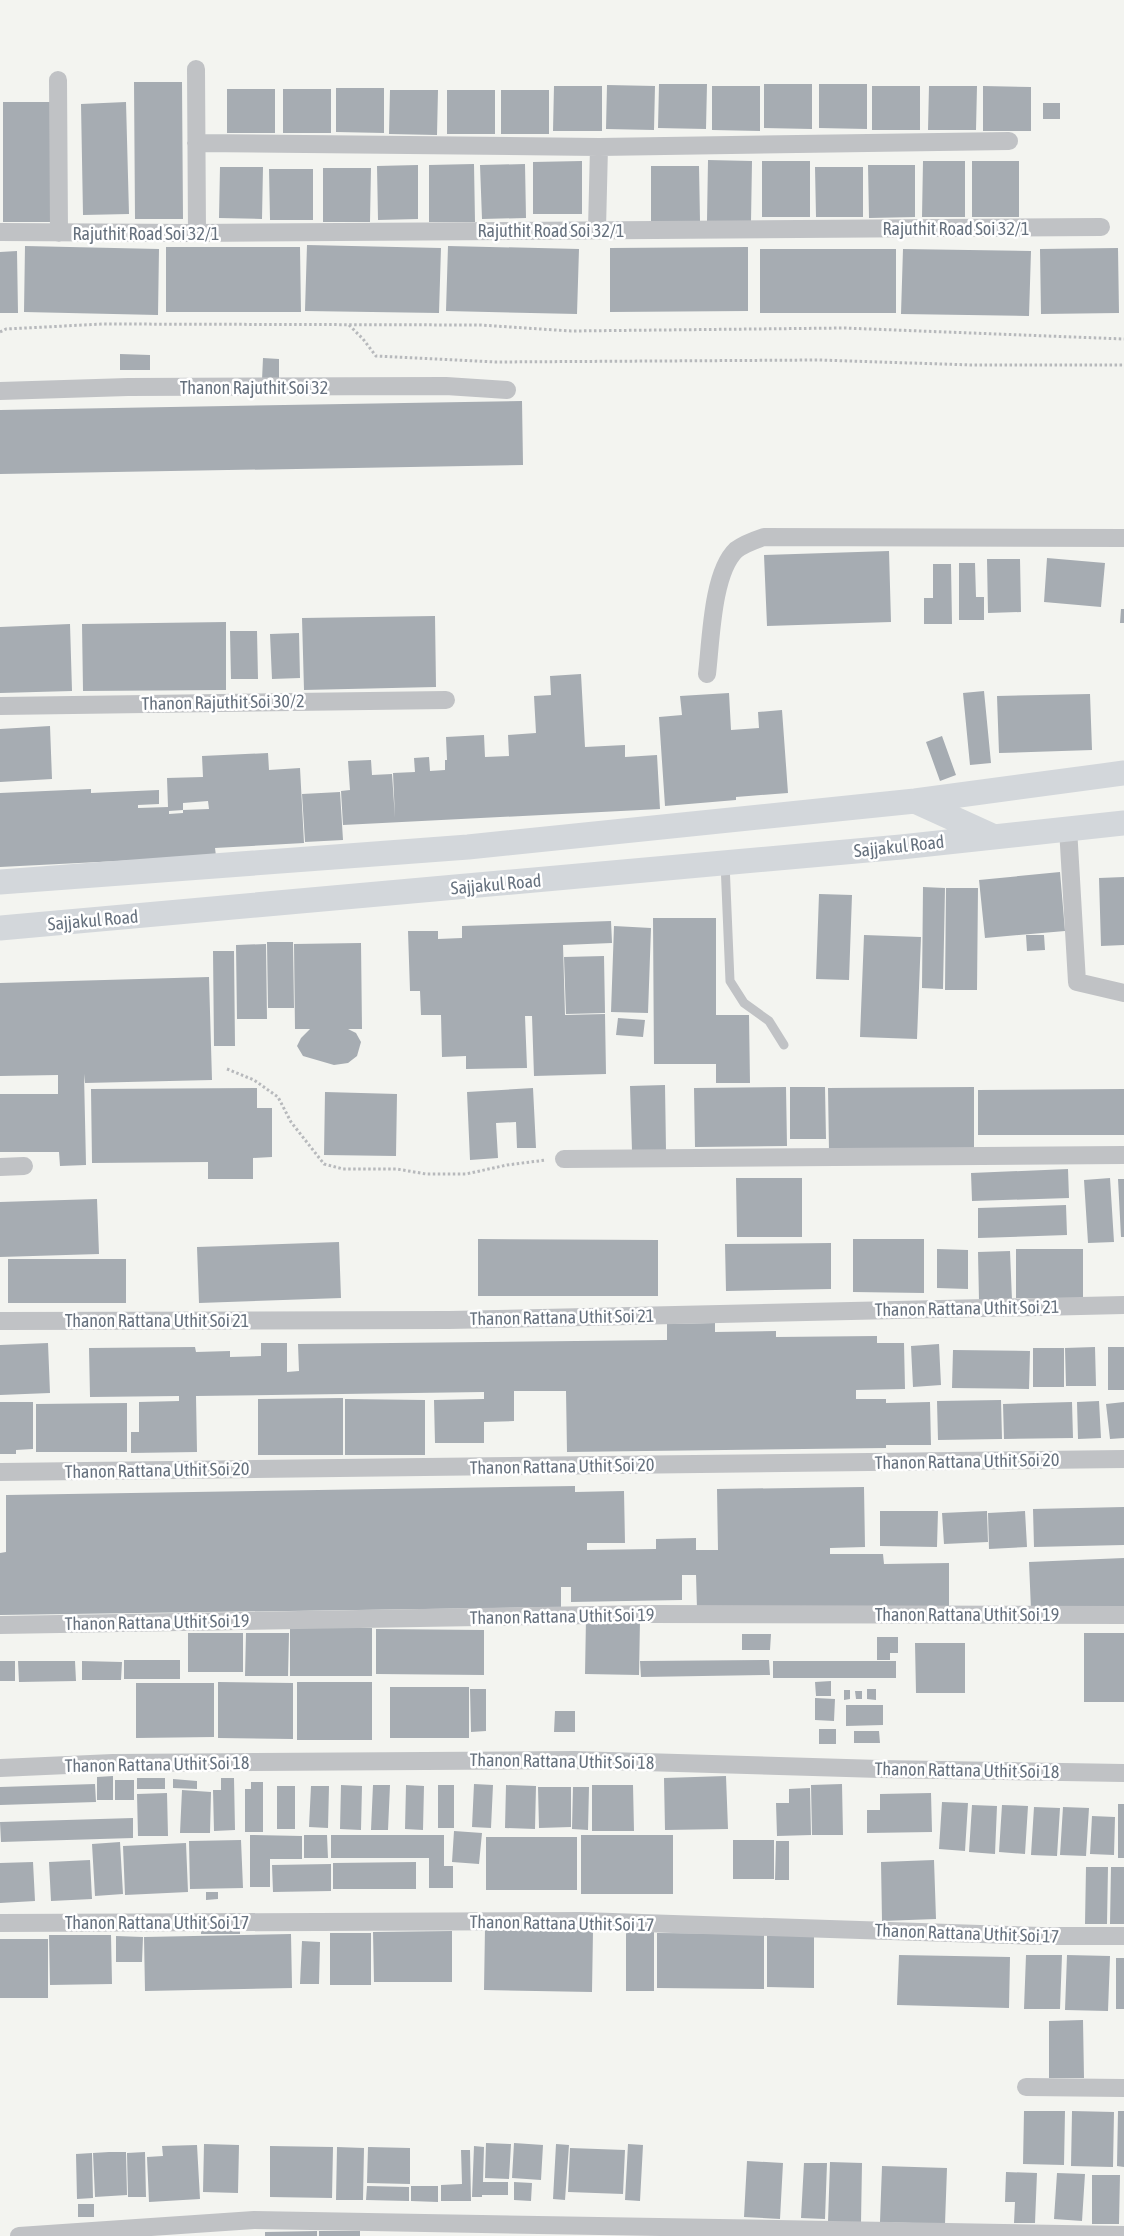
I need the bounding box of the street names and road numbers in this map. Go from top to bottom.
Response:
street label: Rajuthit Road Soi 32/1 [883,218,1029,239]
street label: Rajuthit Road Soi 32/1 [478,220,624,241]
street label: Rajuthit Road Soi 32/1 [73,223,219,244]
street label: Thanon Rajuthit Soi 32 [180,377,328,398]
street label: Thanon Rajuthit Soi 30/2 [141,690,305,714]
street label: Sajjakul Road [853,831,945,861]
street label: Sajjakul Road [450,870,542,898]
street label: Sajjakul Road [47,906,139,934]
street label: Thanon Rattana Uthit Soi 21 [875,1296,1059,1320]
street label: Thanon Rattana Uthit Soi 21 [470,1305,654,1329]
street label: Thanon Rattana Uthit Soi 21 [65,1310,249,1331]
street label: Thanon Rattana Uthit Soi 20 [875,1449,1059,1473]
street label: Thanon Rattana Uthit Soi 20 [470,1454,654,1478]
street label: Thanon Rattana Uthit Soi 20 [65,1458,249,1482]
street label: Thanon Rattana Uthit Soi 19 [470,1604,654,1628]
street label: Thanon Rattana Uthit Soi 19 [875,1604,1059,1625]
street label: Thanon Rattana Uthit Soi 19 [65,1610,249,1634]
street label: Thanon Rattana Uthit Soi 18 [470,1749,654,1773]
street label: Thanon Rattana Uthit Soi 18 [65,1752,249,1776]
street label: Thanon Rattana Uthit Soi 18 [875,1758,1059,1782]
street label: Thanon Rattana Uthit Soi 17 [470,1911,654,1935]
street label: Thanon Rattana Uthit Soi 17 [65,1912,249,1933]
street label: Thanon Rattana Uthit Soi 17 [874,1919,1060,1947]

